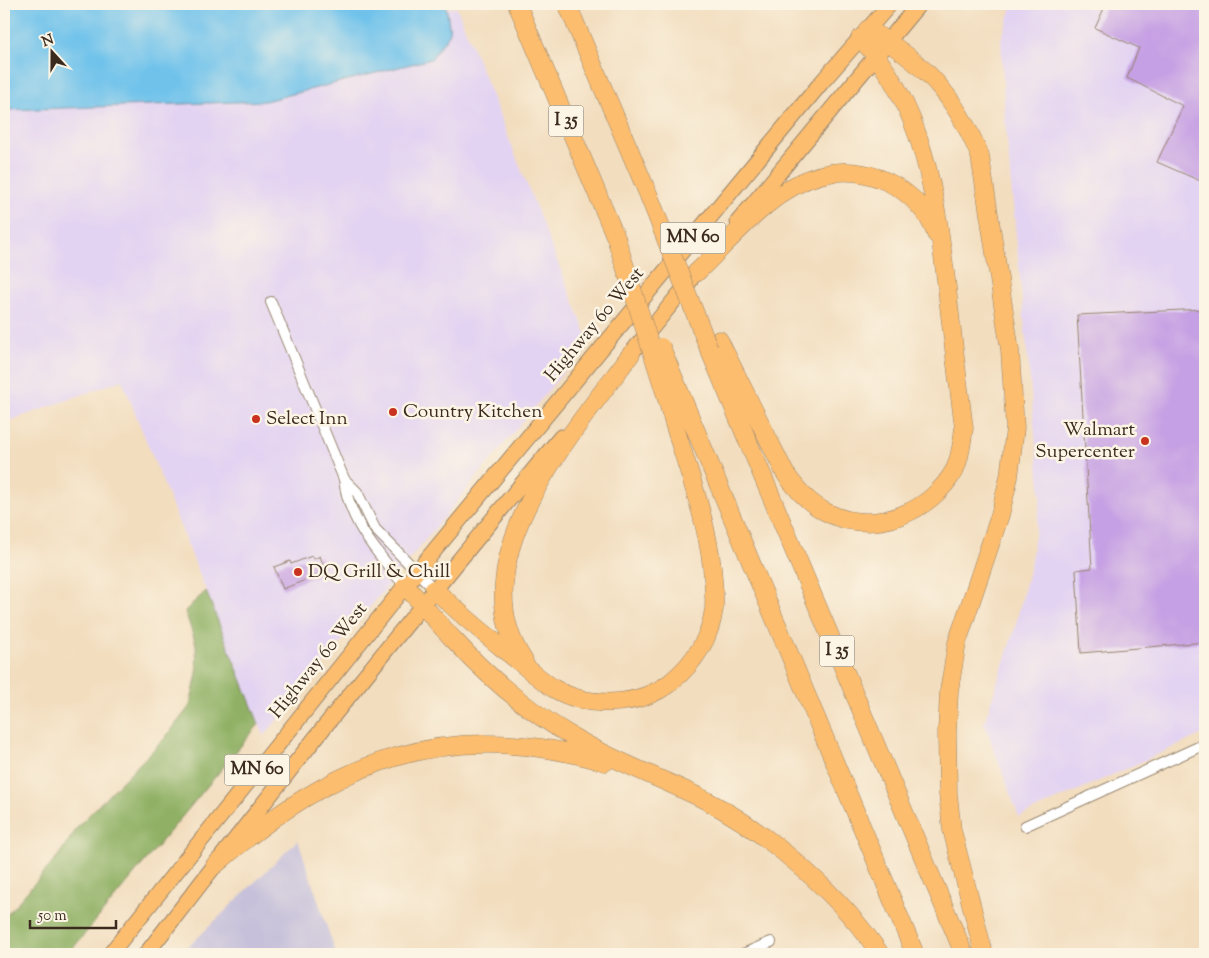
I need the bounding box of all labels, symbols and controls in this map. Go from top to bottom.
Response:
north arrow [28,28,78,78]
text: N [39,30,57,53]
road number: I 35 [548,105,584,136]
road number: MN 60 [660,222,726,254]
street label: Highway 60 West [539,261,651,388]
place label: Country Kitchen [403,399,542,426]
place label: Select Inn [266,406,348,433]
marker: Country Kitchen [387,406,399,418]
marker: Select Inn [250,413,262,425]
place label: Walmart Supercenter [1035,417,1135,466]
marker: Walmart Supercenter [1139,435,1151,447]
place label: DQ Grill & Chill [308,559,450,586]
marker: DQ Grill & Chill [292,566,304,578]
street label: Highway 60 West [264,597,375,725]
road number: I 35 [820,636,854,666]
road number: MN 60 [224,754,290,786]
scale bar [30,898,116,930]
text: 50 m [37,906,67,927]

